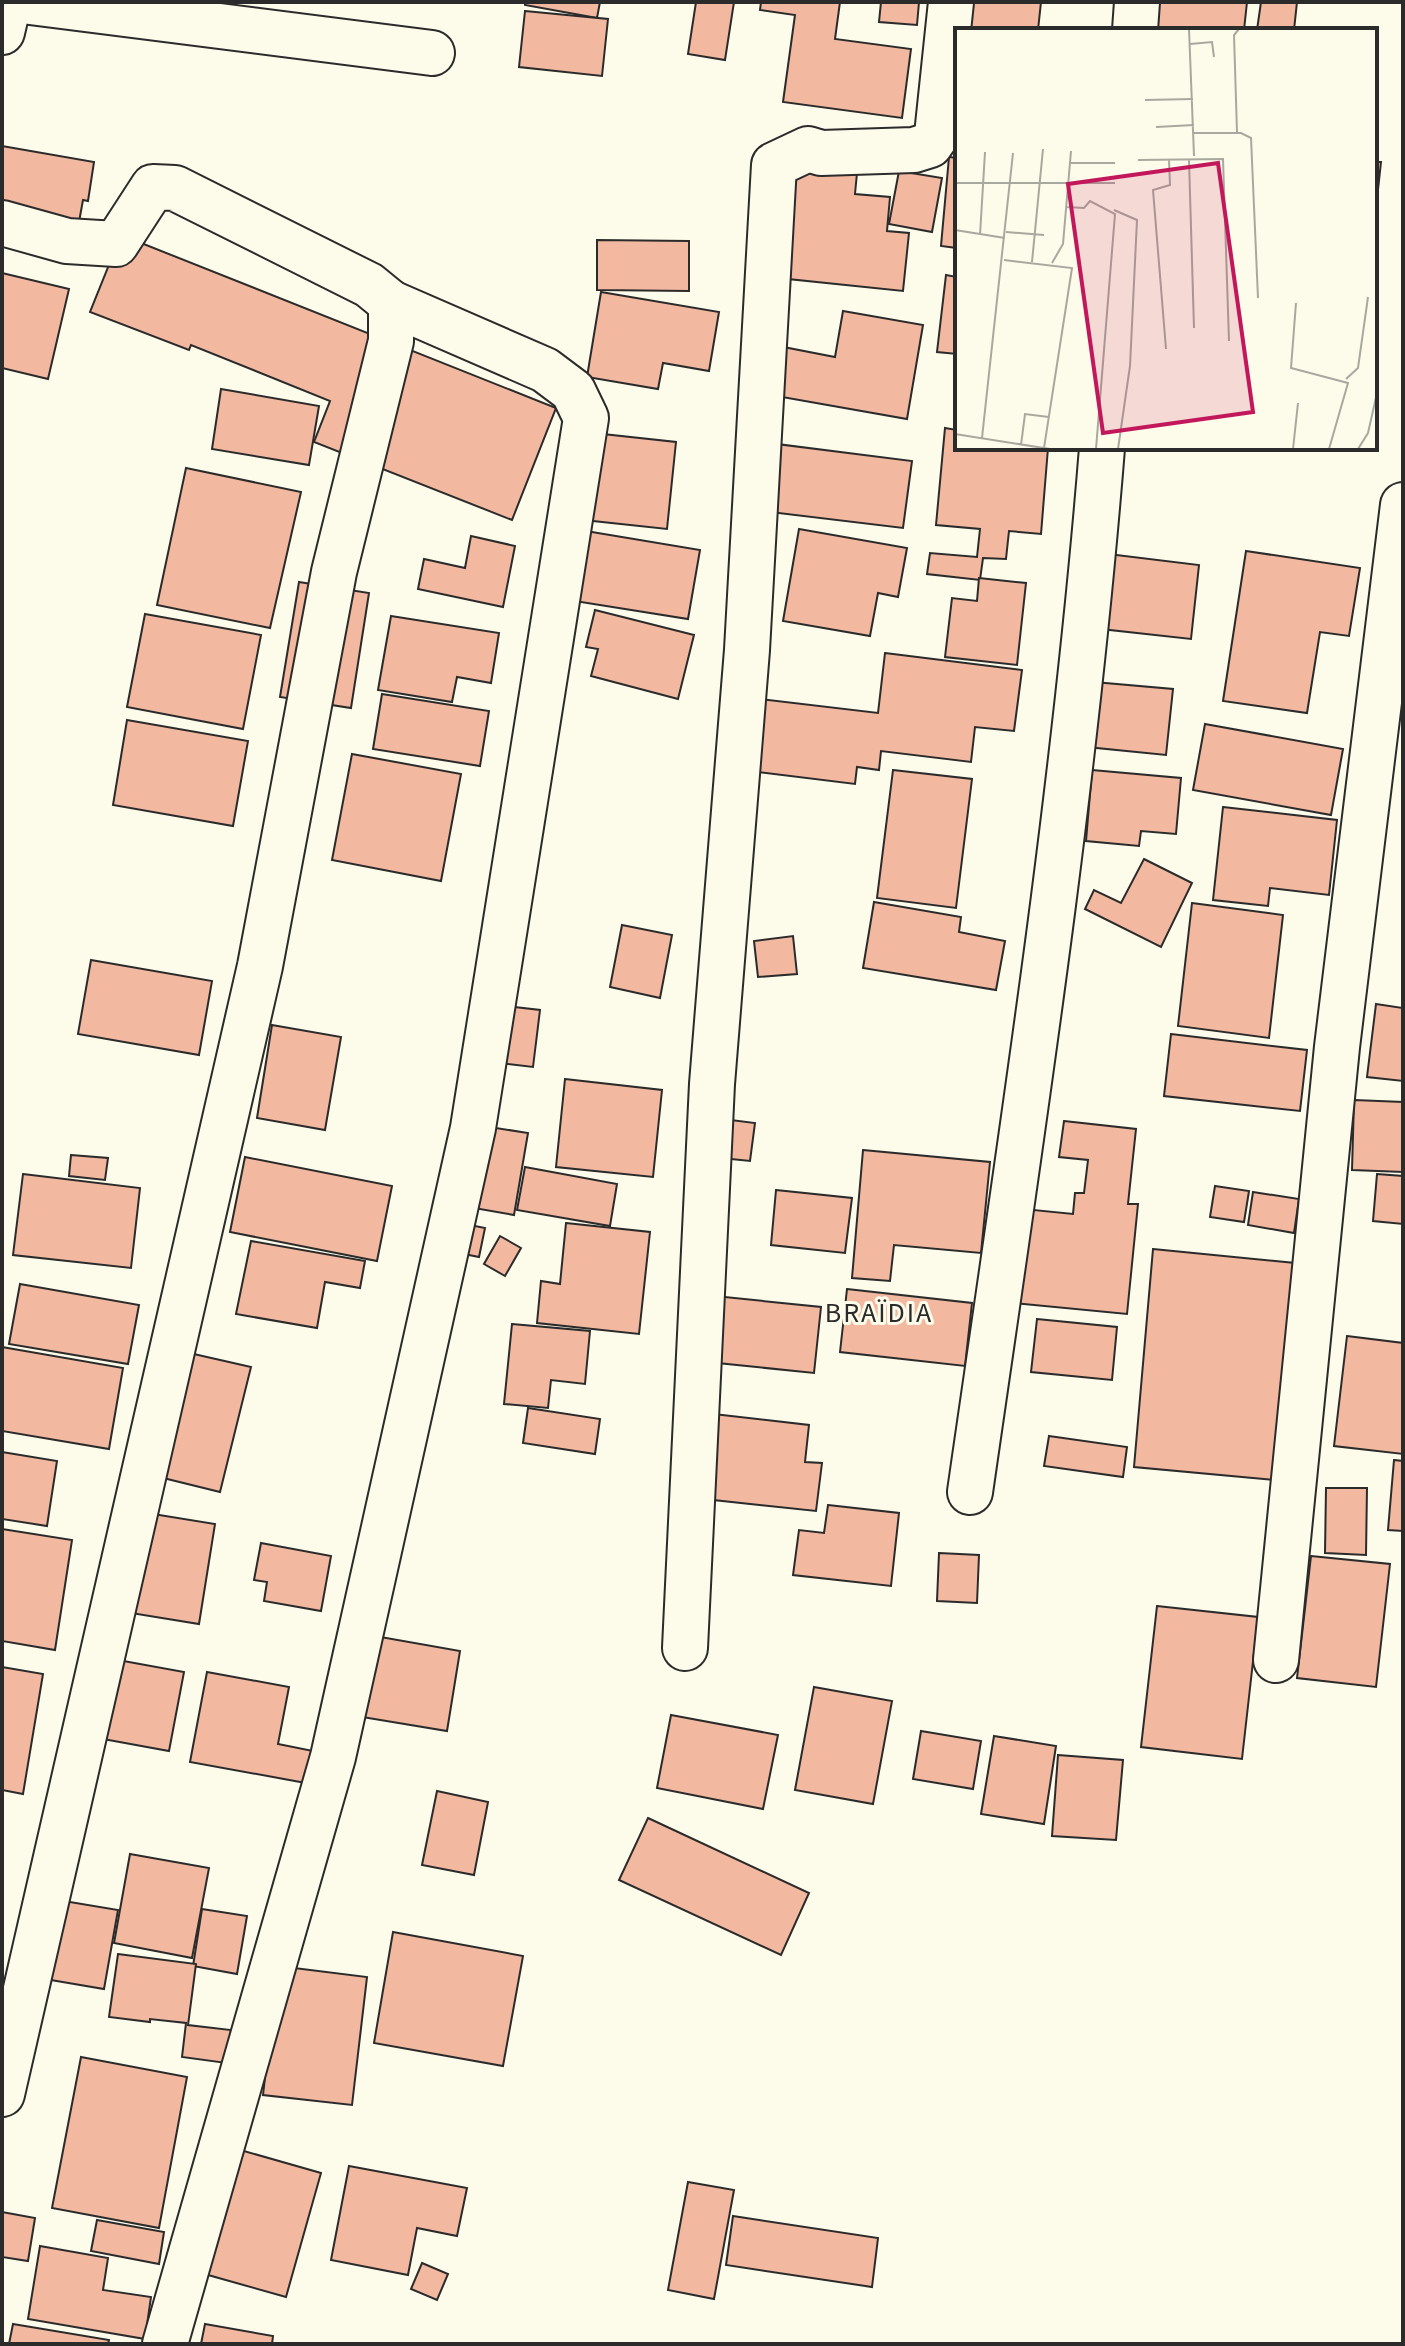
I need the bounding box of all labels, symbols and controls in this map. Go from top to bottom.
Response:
inset map [955,28,1377,450]
district label: BRAÏDIA [825,1293,933,1333]

